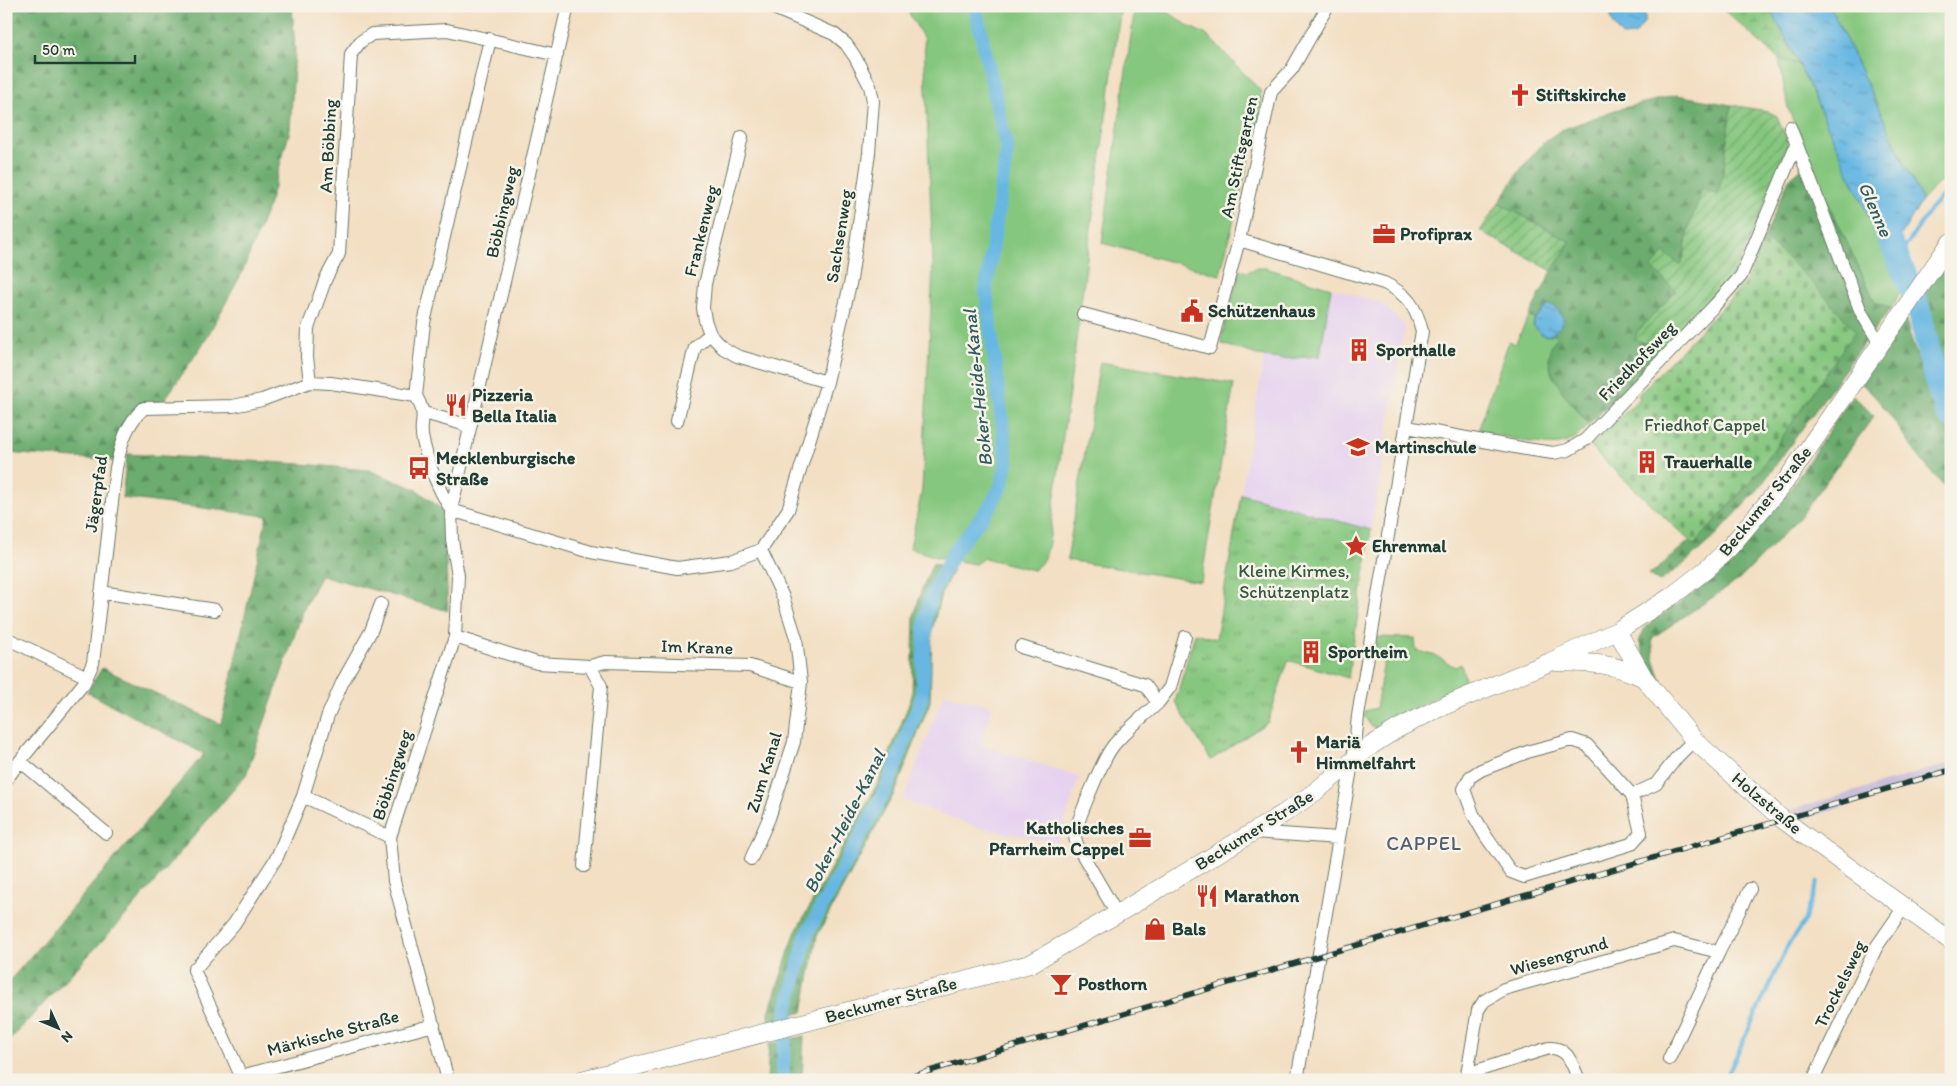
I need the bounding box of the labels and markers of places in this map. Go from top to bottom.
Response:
church icon: Stiftskirche [1507,82,1533,108]
place label: Stiftskirche [1536,84,1627,106]
office icon: Profiprax [1371,221,1397,247]
place label: Profiprax [1400,223,1473,245]
public building icon: Schützenhaus [1179,298,1205,324]
place label: Schützenhaus [1208,300,1315,322]
building icon: Sporthalle [1346,337,1372,363]
place label: Sporthalle [1376,339,1456,361]
place label: Pizzeria Bella Italia [472,384,557,427]
restaurant icon: Pizzeria Bella Italia [443,392,469,418]
school or university icon: Martinschule [1345,434,1371,460]
place label: Martinschule [1375,436,1477,458]
place label: Mecklenburgische Straße [436,447,576,490]
building icon: Trauerhalle [1634,449,1660,475]
place label: Trauerhalle [1663,451,1753,473]
bus stop icon: Mecklenburgische Straße [406,455,432,481]
place icon: Ehrenmal [1343,533,1369,559]
place label: Ehrenmal [1372,535,1447,557]
building icon: Sportheim [1298,639,1324,665]
place label: Sportheim [1328,641,1408,663]
place label: Mariä Himmelfahrt [1316,731,1416,774]
church icon: Mariä Himmelfahrt [1286,739,1312,765]
place label: Katholisches Pfarrheim Cappel [989,817,1125,860]
office icon: Katholisches Pfarrheim Cappel [1127,825,1153,851]
restaurant icon: Marathon [1194,883,1220,909]
place label: Marathon [1224,885,1300,907]
shop icon: Bals [1142,916,1168,942]
place label: Bals [1172,918,1206,940]
bar icon: Posthorn [1048,971,1074,997]
place label: Posthorn [1078,973,1148,995]

